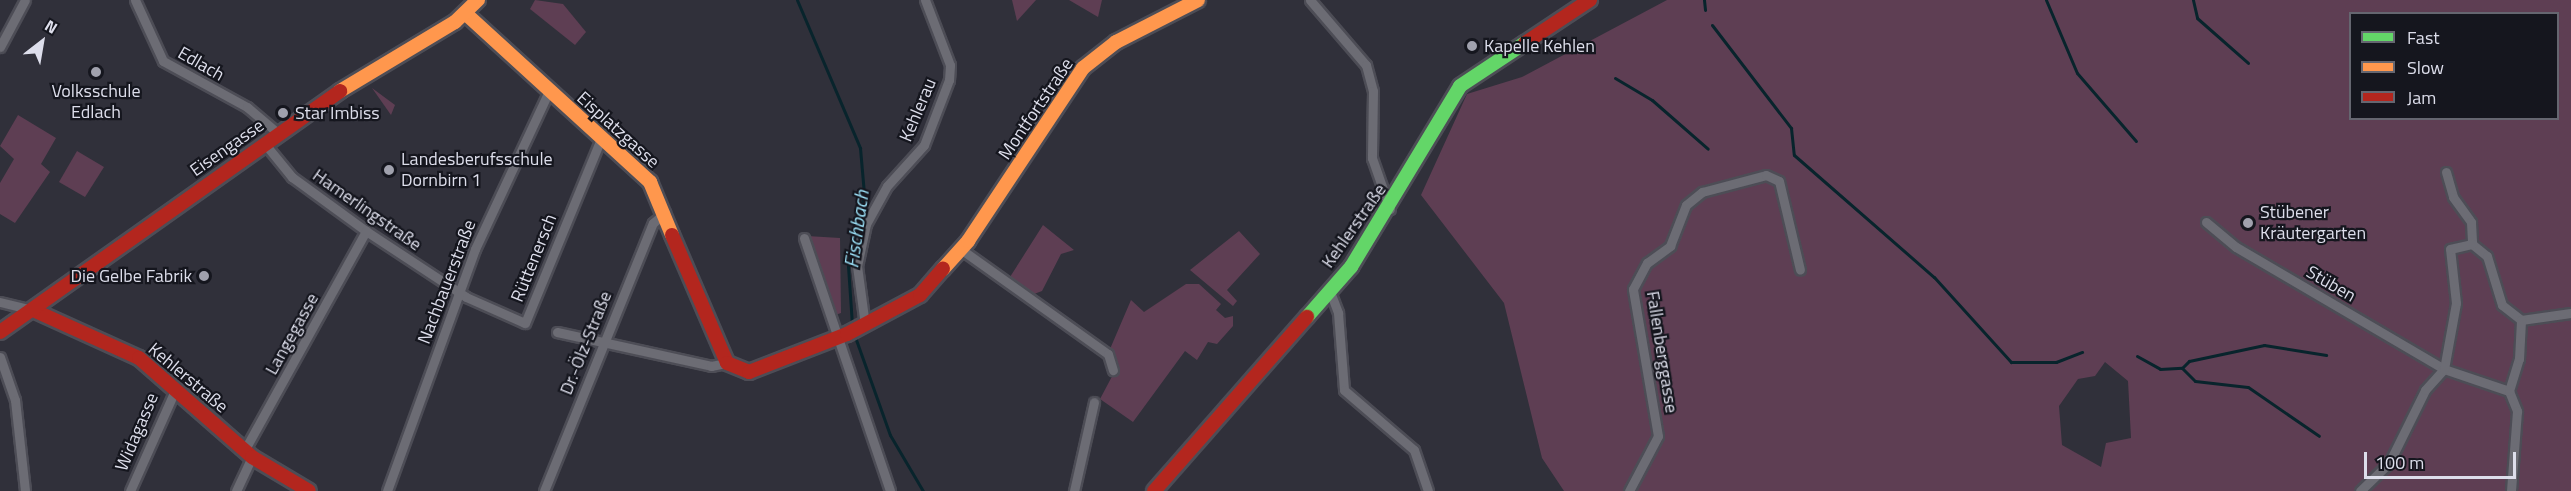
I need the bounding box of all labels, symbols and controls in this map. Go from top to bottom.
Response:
north arrow [12,12,72,72]
legend [2349,12,2559,120]
text: N [40,13,62,40]
text: Fast [2407,24,2440,51]
place label: Kapelle Kehlen [1484,35,1595,57]
marker: Kapelle Kehlen [1465,39,1479,53]
street label: Edlach [174,42,228,86]
street label: Montfortstraße [994,54,1078,164]
text: Slow [2407,54,2444,81]
marker: Volksschule Edlach [89,65,103,79]
street label: Kehlerau [895,75,941,145]
place label: Volksschule Edlach [51,81,141,124]
text: Jam [2407,84,2436,111]
street label: Eisplatzgasse [572,87,664,173]
place label: Star Imbiss [295,102,380,124]
marker: Star Imbiss [276,106,290,120]
street label: Eisengasse [186,115,268,181]
place label: Landesberufsschule Dornbirn 1 [401,149,553,192]
marker: Landesberufsschule Dornbirn 1 [382,163,396,177]
street label: Hamerlingstraße [308,164,426,256]
street label: Kehlerstraße [1317,180,1391,272]
water label: Fischbach [839,188,873,270]
place label: Stübener Kräutergarten [2260,202,2366,244]
street label: Rüttenersch [507,211,561,305]
marker: Stübener Kräutergarten [2241,216,2255,230]
street label: Nachbauerstraße [413,217,481,347]
street label: Stüben [2302,261,2360,307]
place label: Die Gelbe Fabrik [70,265,192,287]
marker: Die Gelbe Fabrik [197,269,211,283]
street label: Dr.-Ölz-Straße [555,288,617,398]
street label: Langegasse [261,290,323,378]
street label: Fallenberggasse [1642,290,1682,414]
street label: Kehlerstraße [144,338,232,418]
street label: Widagasse [111,390,163,474]
scale bar [2367,440,2518,478]
text: 100 m [2375,449,2424,476]

